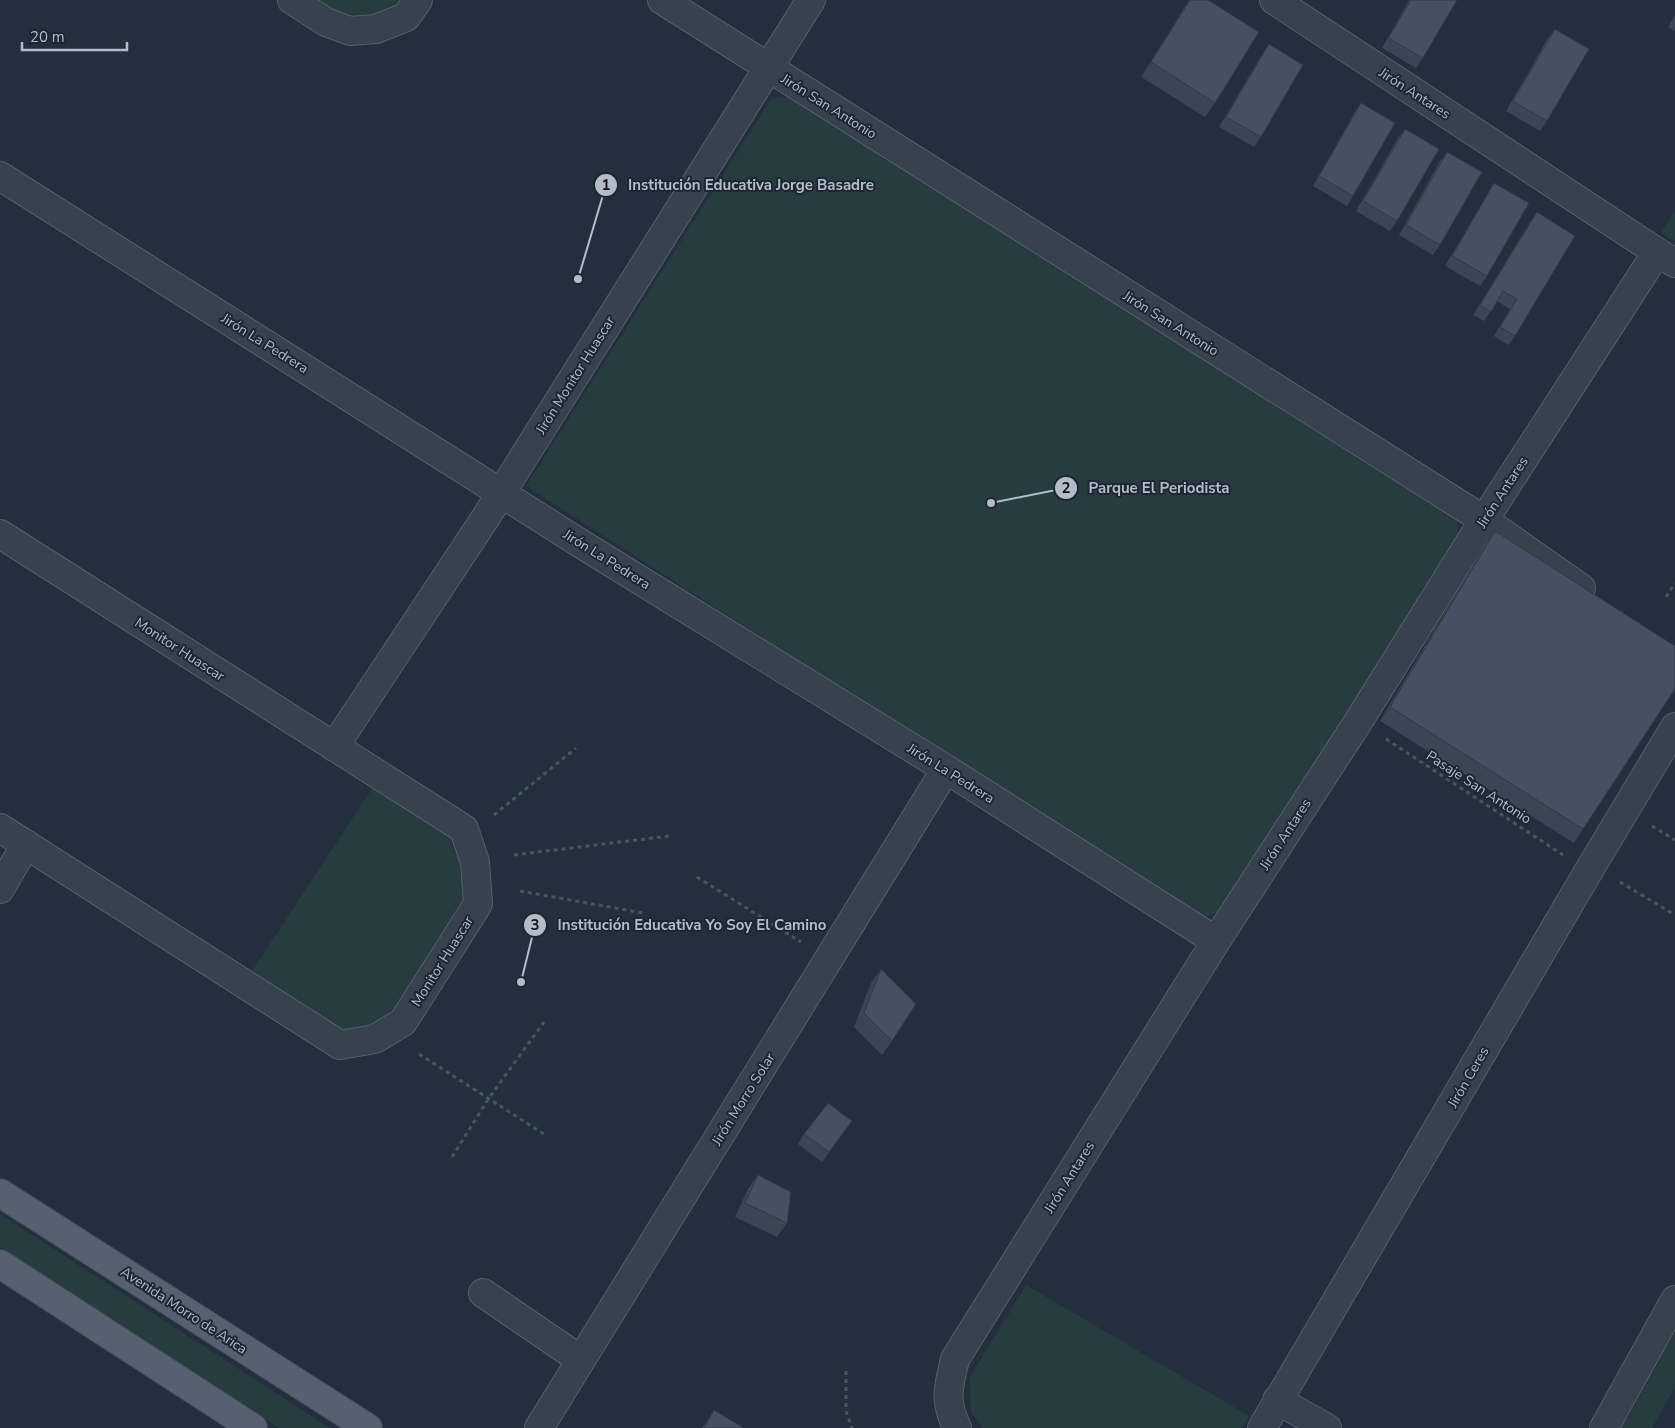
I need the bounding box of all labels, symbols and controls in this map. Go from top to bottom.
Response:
scale bar [22,20,128,52]
text: 20 m [30,27,65,47]
street label: Jirón Antares [1374,63,1454,124]
street label: Jirón San Antonio [776,69,880,144]
callout: Institución Educativa Jorge Basadre [593,170,884,200]
text: 1 [601,175,611,195]
text: Institución Educativa Jorge Basadre [628,175,874,195]
street label: Jirón San Antonio [1118,286,1222,361]
street label: Jirón La Pedrera [217,308,312,378]
street label: Jirón Monitor Huascar [531,313,619,439]
street label: Jirón Antares [1472,453,1533,533]
callout: Parque El Periodista [1053,473,1239,503]
text: 2 [1061,478,1071,498]
text: Parque El Periodista [1089,478,1229,498]
street label: Jirón La Pedrera [559,524,654,594]
street label: Monitor Huascar [131,613,228,686]
street label: Jirón La Pedrera [903,738,998,808]
street label: Pasaje San Antonio [1422,746,1535,829]
street label: Jirón Antares [1255,795,1316,875]
callout: Institución Educativa Yo Soy El Camino [523,910,836,940]
street label: Monitor Huascar [407,912,478,1010]
text: 3 [530,915,540,935]
text: Institución Educativa Yo Soy El Camino [558,915,827,935]
street label: Jirón Ceres [1443,1043,1494,1112]
street label: Jirón Morro Solar [707,1049,780,1150]
street label: Jirón Antares [1039,1137,1099,1218]
street label: Avenida Morro de Arica [117,1262,251,1359]

